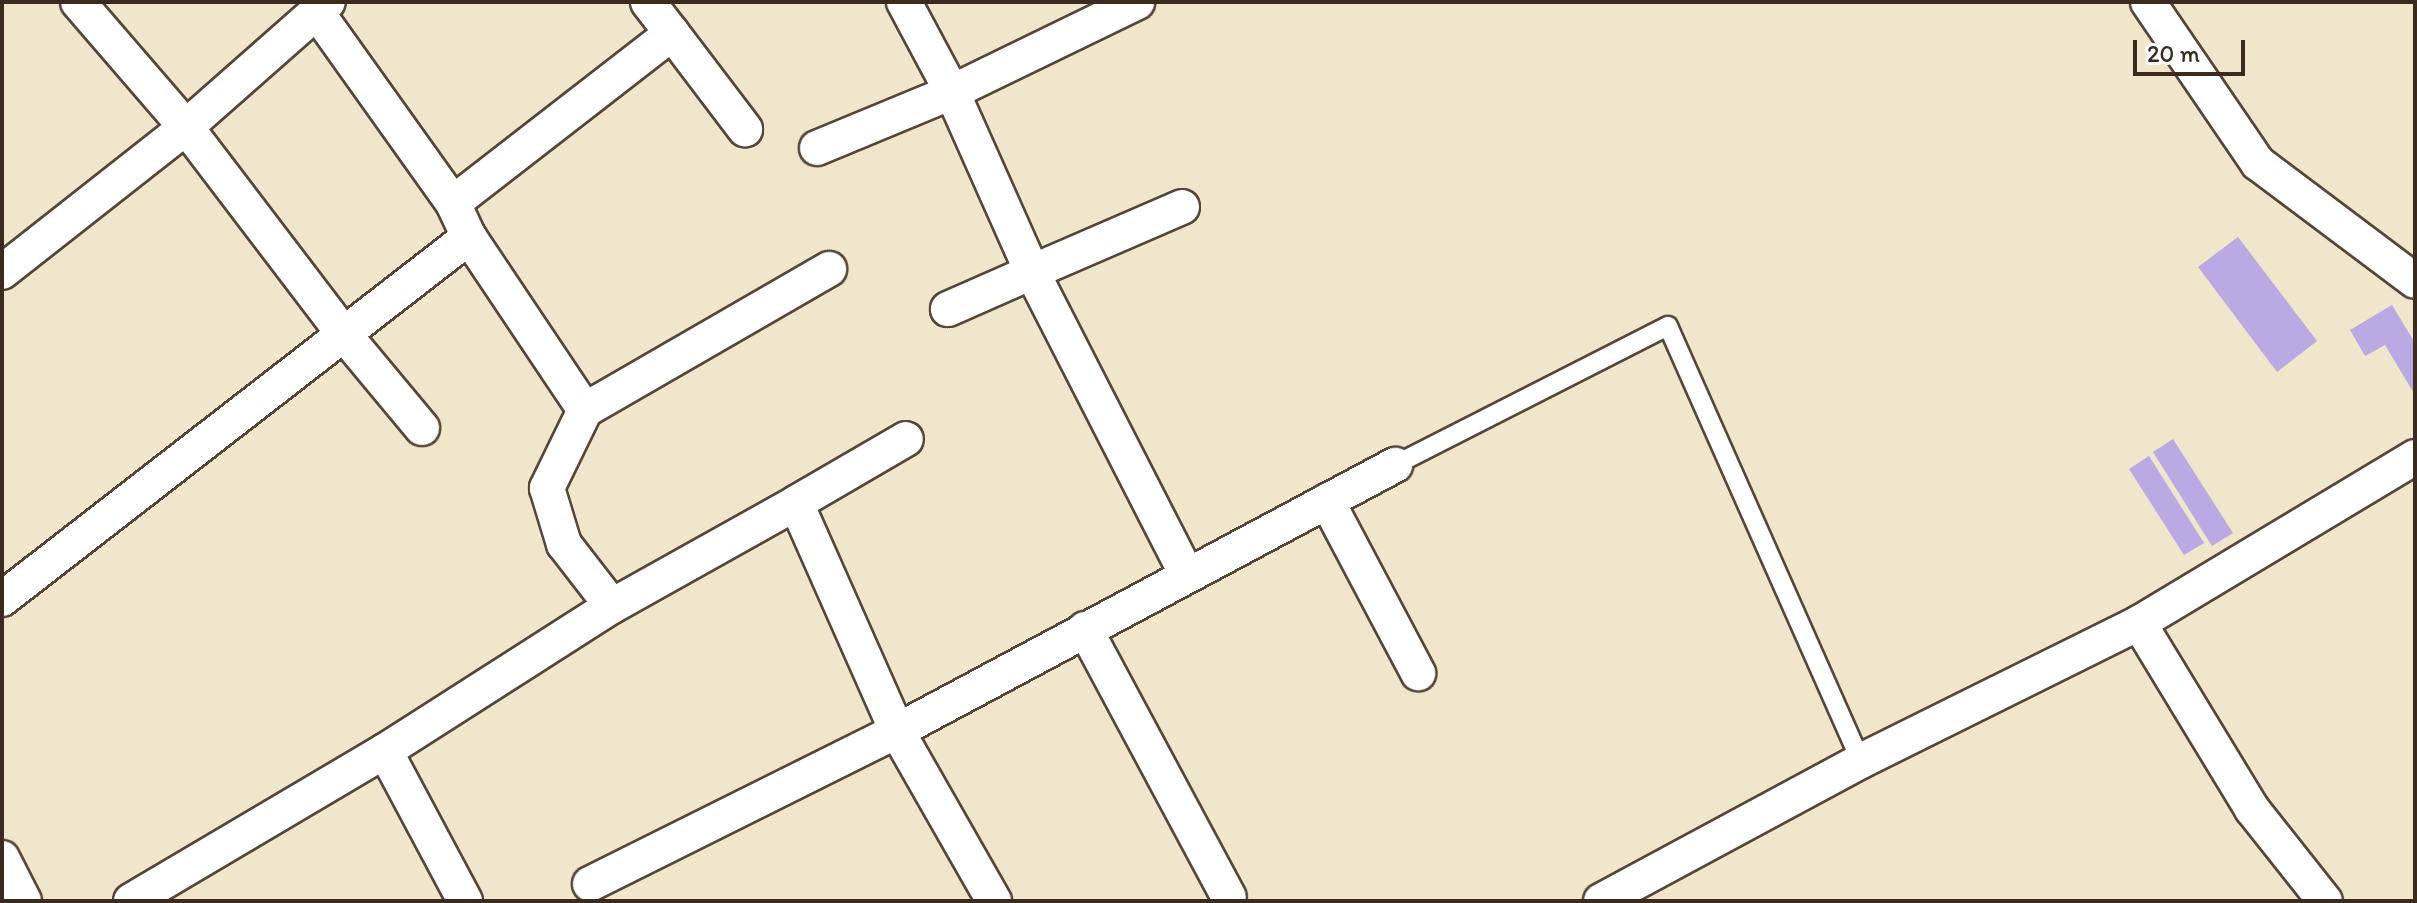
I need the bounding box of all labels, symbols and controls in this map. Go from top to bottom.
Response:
scale bar [2137,24,2249,74]
text: 20 m [2147,39,2200,68]

